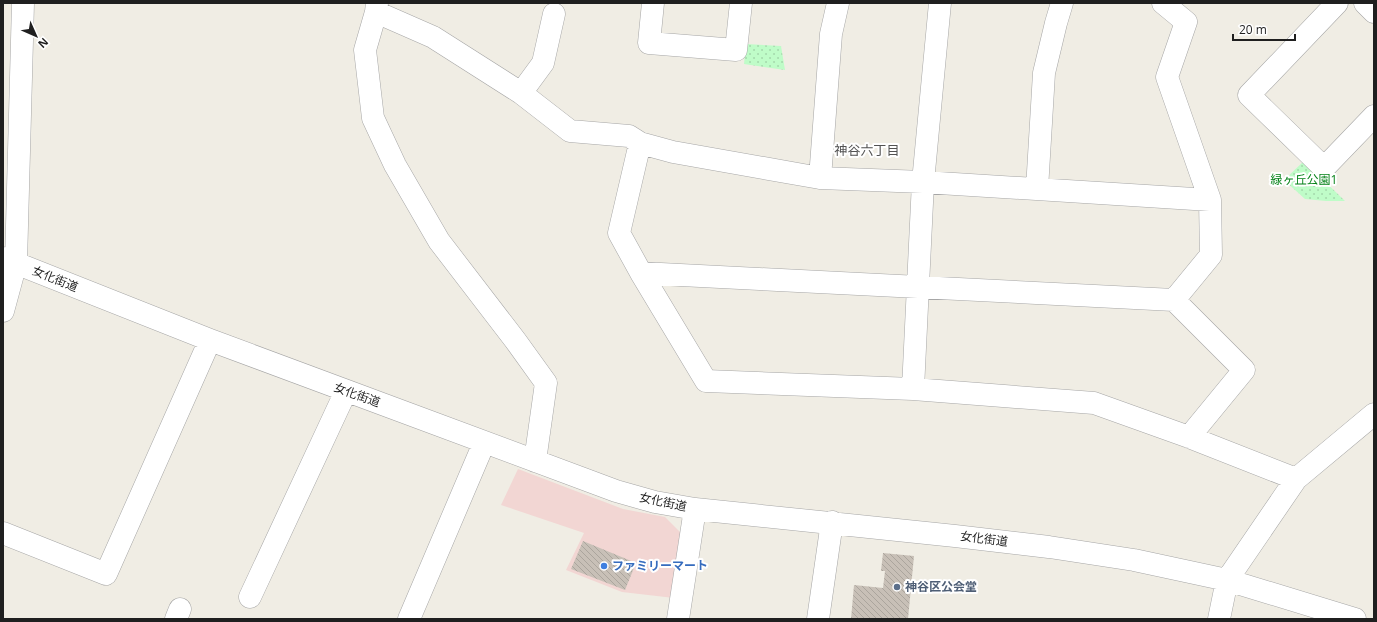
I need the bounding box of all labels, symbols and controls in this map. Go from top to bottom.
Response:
north arrow [16,16,56,56]
scale bar [1233,16,1295,42]
text: 20 m [1239,21,1267,38]
text: N [35,35,52,52]
district label: 神谷六丁目 [834,141,900,159]
park label: 緑ヶ丘公園1 [1271,171,1337,188]
street label: 女化街道 [30,262,81,295]
street label: 女化街道 [332,378,383,411]
street label: 女化街道 [638,488,688,515]
street label: 女化街道 [959,527,1009,550]
place label: ファミリーマート [612,557,708,574]
marker: ファミリーマート [599,561,609,571]
place label: 神谷区公会堂 [905,578,977,595]
marker: 神谷区公会堂 [892,582,902,592]

